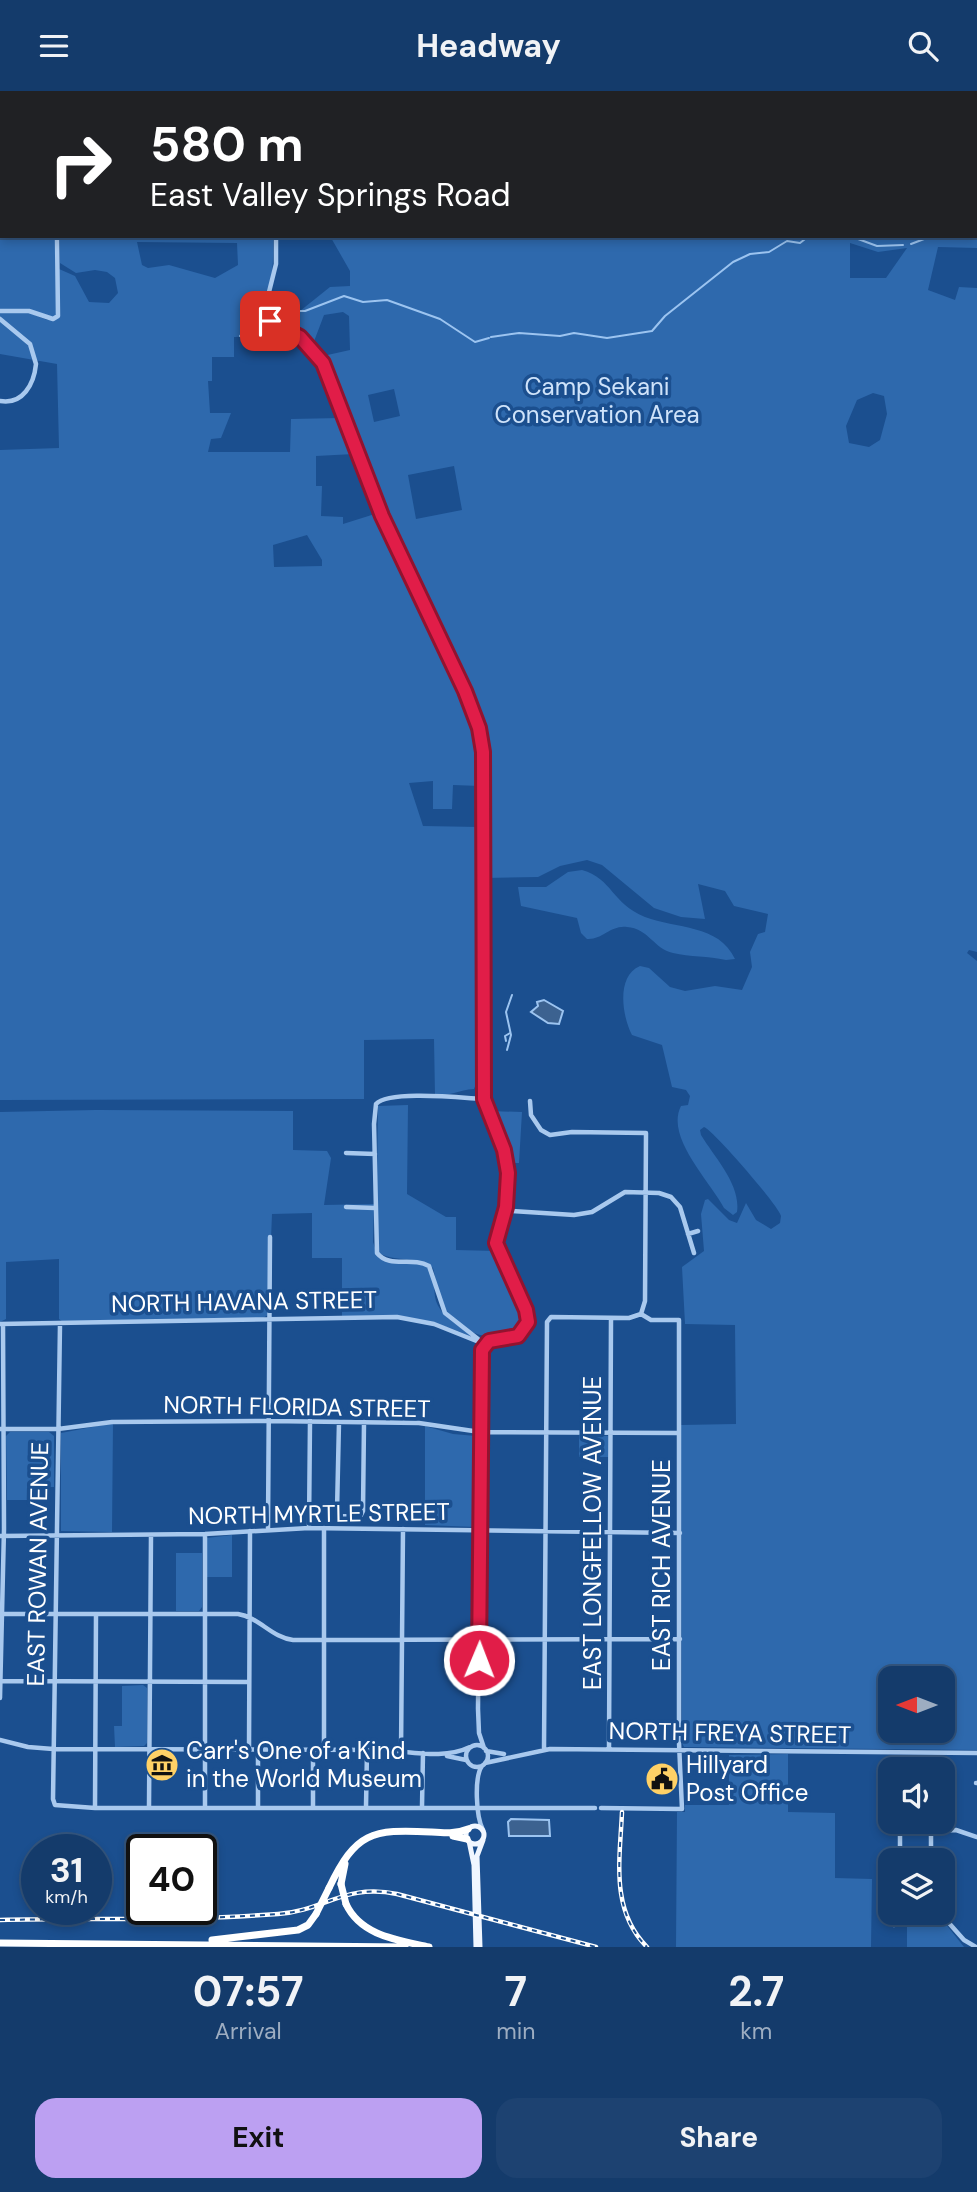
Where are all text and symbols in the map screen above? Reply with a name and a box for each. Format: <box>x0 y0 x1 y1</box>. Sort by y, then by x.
text: Headway <box>416 25 561 67</box>
icon: menu <box>35 27 73 65</box>
icon: search <box>904 27 942 65</box>
text: 580 m <box>150 112 304 176</box>
icon: right <box>35 119 126 210</box>
text: East Valley Springs Road <box>150 174 510 216</box>
pin <box>240 291 300 351</box>
icon: arrive <box>251 302 289 340</box>
park label: Camp Sekani Conservation Area <box>494 371 700 430</box>
street label: NORTH HAVANA STREET <box>111 1284 377 1319</box>
street label: EAST LONGFELLOW AVENUE <box>577 1376 608 1690</box>
street label: NORTH FLORIDA STREET <box>163 1389 431 1424</box>
street label: EAST ROWAN AVENUE <box>20 1441 55 1687</box>
street label: EAST RICH AVENUE <box>646 1459 677 1671</box>
street label: NORTH MYRTLE STREET <box>188 1496 450 1531</box>
position arrow <box>442 1623 516 1697</box>
north arrow <box>878 1666 956 1743</box>
map controls <box>878 1666 955 1925</box>
street label: NORTH FREYA STREET <box>608 1715 852 1750</box>
place label: Carr's One of a Kind in the World Museum <box>186 1735 422 1794</box>
museum icon: Carr's One of a Kind in the World Museum <box>143 1746 181 1784</box>
place label: Hillyard Post Office <box>686 1749 808 1808</box>
button: sound <box>878 1757 955 1834</box>
public building icon: Hillyard Post Office <box>643 1760 681 1798</box>
speed limit sign: 40 <box>126 1834 217 1925</box>
text: 31 <box>50 1847 83 1893</box>
button: layers <box>878 1848 955 1925</box>
text: km/h <box>45 1885 88 1909</box>
text: 07:57 <box>193 1964 304 2019</box>
text: 7 <box>505 1964 527 2019</box>
text: 2.7 <box>728 1964 784 2019</box>
text: Arrival <box>215 2016 282 2046</box>
text: min <box>496 2016 536 2046</box>
text: km <box>740 2016 772 2046</box>
button: Exit <box>35 2098 482 2178</box>
button: Share <box>496 2098 942 2178</box>

